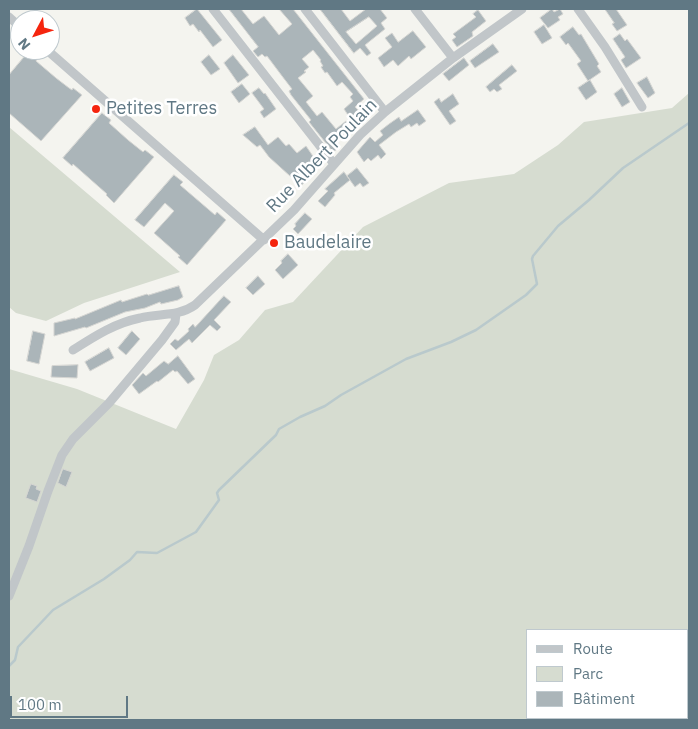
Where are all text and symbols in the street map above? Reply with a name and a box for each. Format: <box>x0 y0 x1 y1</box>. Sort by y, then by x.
north arrow <box>10 10 60 60</box>
text: N <box>14 34 34 54</box>
street label: Rue Albert Poulain <box>262 95 382 217</box>
place label: Petites Terres <box>106 98 217 120</box>
marker: Petites Terres <box>90 103 102 115</box>
place label: Baudelaire <box>284 232 371 254</box>
marker: Baudelaire <box>268 237 280 249</box>
legend <box>526 629 688 719</box>
text: Route <box>573 639 613 658</box>
text: Parc <box>573 664 603 683</box>
scale bar <box>12 686 130 718</box>
text: Bâtiment <box>573 689 635 708</box>
text: 100 m <box>18 695 62 714</box>

